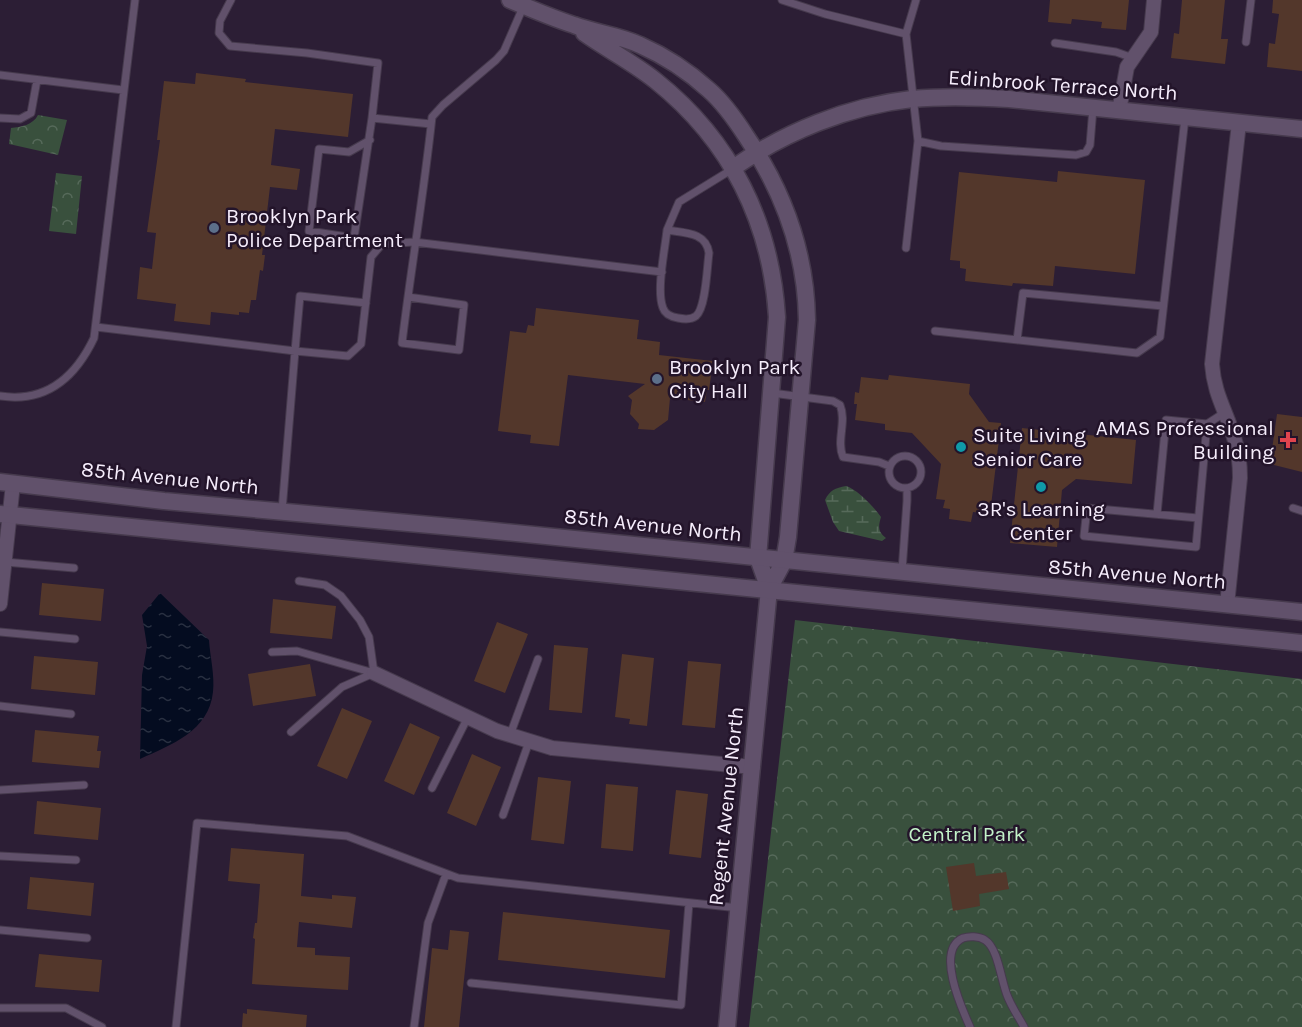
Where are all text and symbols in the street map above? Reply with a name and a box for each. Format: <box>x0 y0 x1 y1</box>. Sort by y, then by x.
street label: Edinbrook Terrace North <box>947 65 1179 105</box>
place label: Brooklyn Park Police Department <box>226 204 403 252</box>
marker: Brooklyn Park Police Department <box>207 221 221 235</box>
place label: Brooklyn Park City Hall <box>669 355 801 403</box>
marker: Brooklyn Park City Hall <box>650 372 664 386</box>
place label: AMAS Professional Building <box>1096 416 1274 464</box>
place label: Suite Living Senior Care <box>973 423 1086 471</box>
marker: AMAS Professional Building <box>1279 431 1297 449</box>
marker: Suite Living Senior Care <box>954 440 968 454</box>
street label: 85th Avenue North <box>80 457 260 499</box>
marker: 3R's Learning Center <box>1034 480 1048 494</box>
place label: 3R's Learning Center <box>977 497 1105 545</box>
street label: 85th Avenue North <box>563 504 743 546</box>
street label: 85th Avenue North <box>1047 554 1227 594</box>
street label: Regent Avenue North <box>704 705 748 907</box>
park label: Central Park <box>909 822 1026 846</box>

